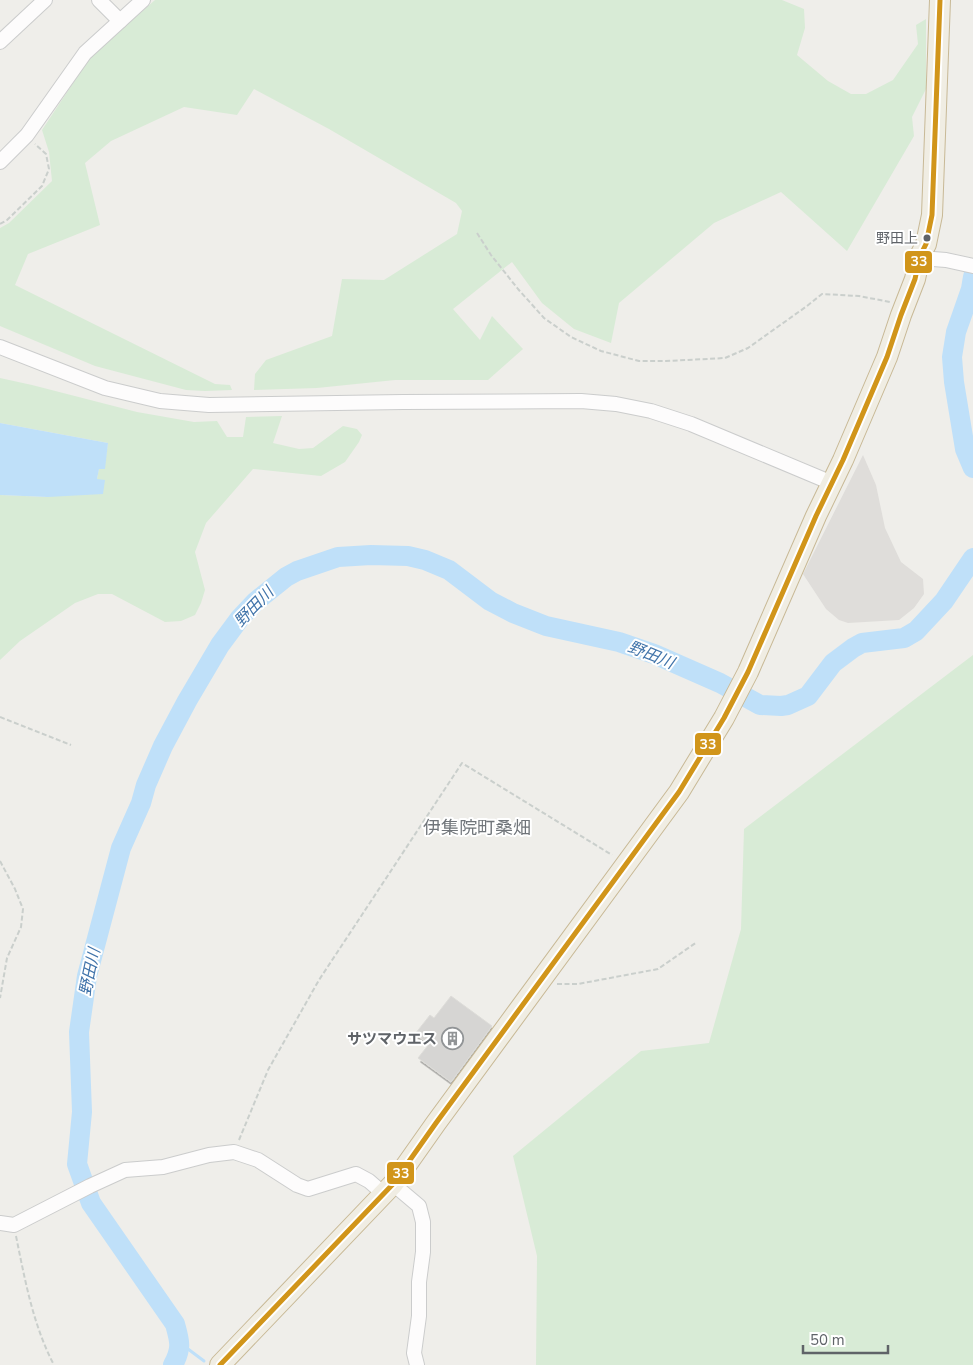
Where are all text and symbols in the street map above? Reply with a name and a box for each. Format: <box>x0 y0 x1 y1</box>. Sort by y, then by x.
place label: 野田上 <box>876 229 918 248</box>
marker: 野田上 <box>922 233 932 243</box>
line badge: 33 <box>904 250 933 274</box>
text: 33 <box>911 252 927 271</box>
water label: 野田川 <box>229 581 280 632</box>
water label: 野田川 <box>625 636 679 675</box>
line badge: 33 <box>694 732 722 756</box>
text: 33 <box>700 735 716 754</box>
district label: 伊集院町桑畑 <box>423 816 531 840</box>
water label: 野田川 <box>74 944 106 998</box>
building icon: サツマウエス <box>441 1027 465 1051</box>
place label: サツマウエス <box>347 1029 437 1049</box>
line badge: 33 <box>386 1161 415 1185</box>
text: 33 <box>393 1164 409 1183</box>
scale bar <box>803 1322 888 1354</box>
text: 50 m <box>810 1330 845 1350</box>

